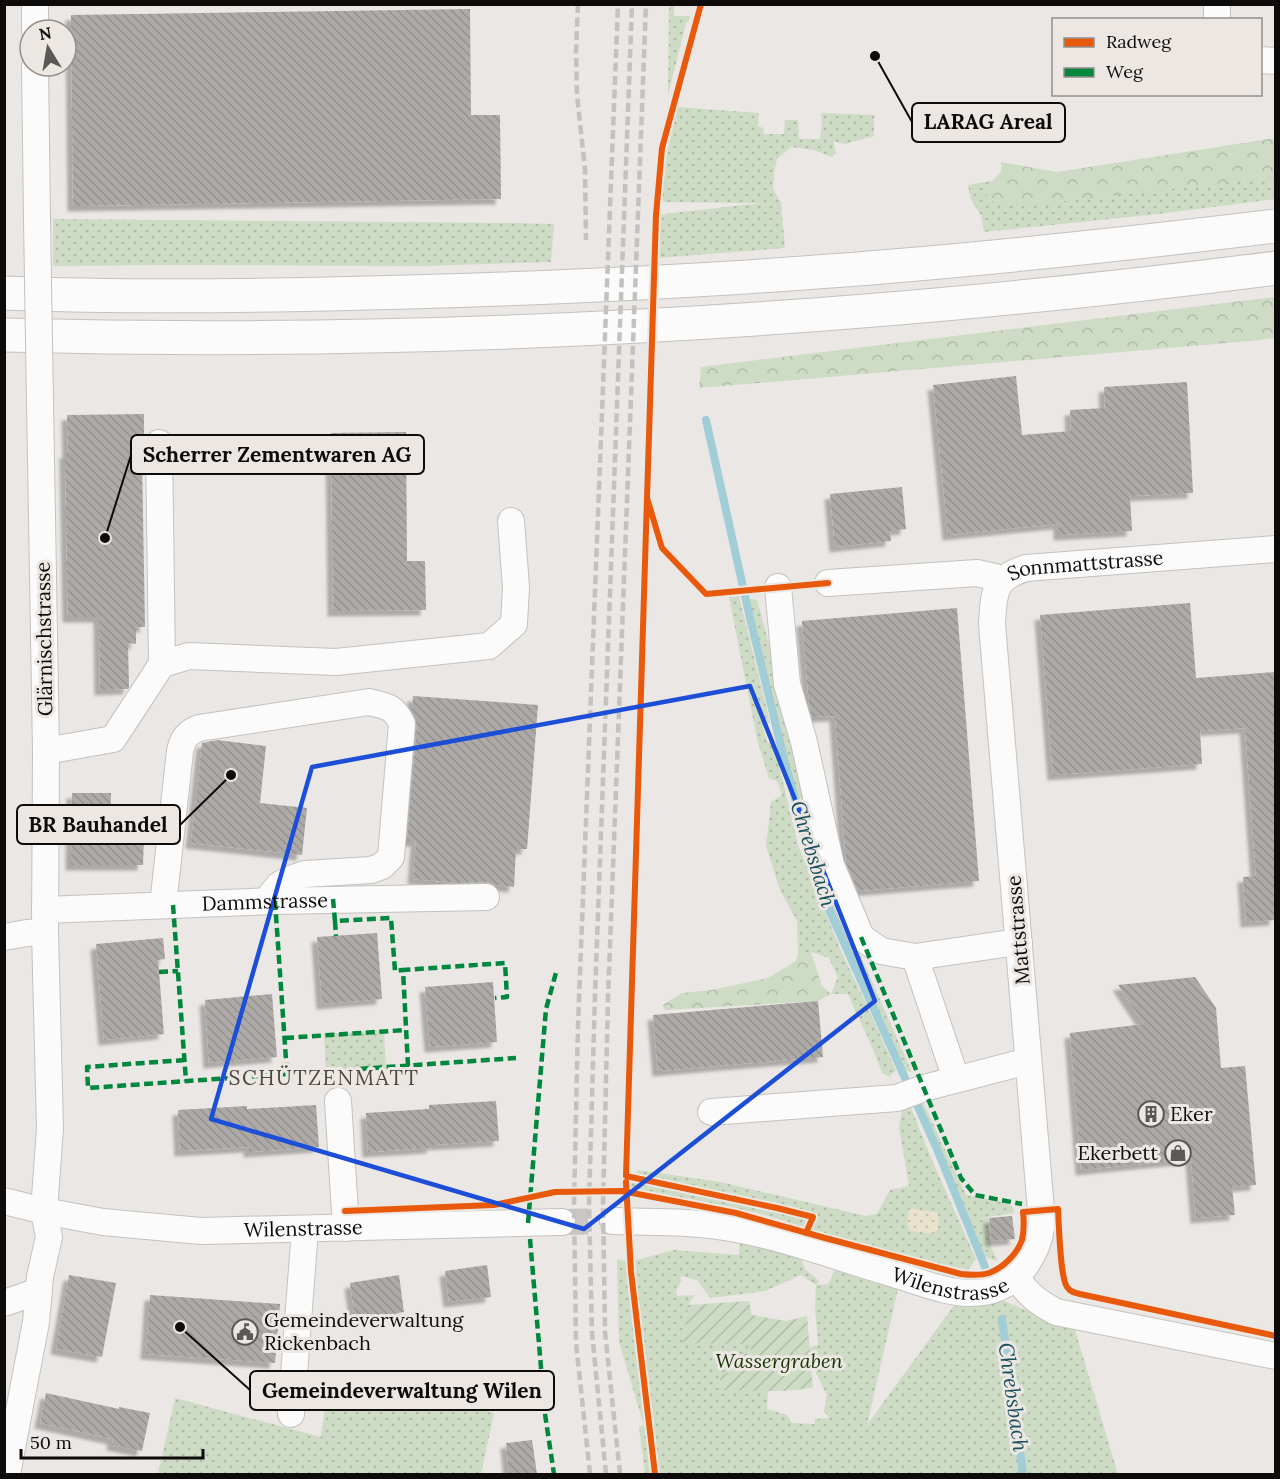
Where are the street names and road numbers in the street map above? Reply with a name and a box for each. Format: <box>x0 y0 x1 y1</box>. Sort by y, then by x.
street label: Sonnmattstrasse <box>1003 545 1164 586</box>
street label: Glärnischstrasse <box>30 561 57 716</box>
street label: Mattstrasse <box>1000 874 1035 986</box>
street label: Dammstrasse <box>201 887 328 916</box>
street label: Wilenstrasse <box>244 1214 363 1242</box>
street label: Wilenstrasse <box>889 1261 1013 1305</box>

